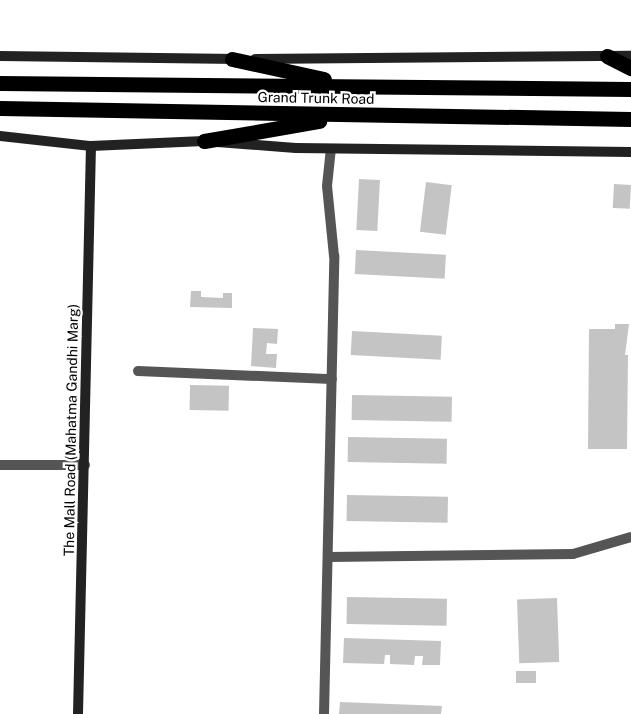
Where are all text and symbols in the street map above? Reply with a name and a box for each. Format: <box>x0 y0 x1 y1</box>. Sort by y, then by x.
street label: Grand Trunk Road <box>257 89 375 107</box>
street label: The Mall Road (Mahatma Gandhi Marg) <box>60 304 82 556</box>

